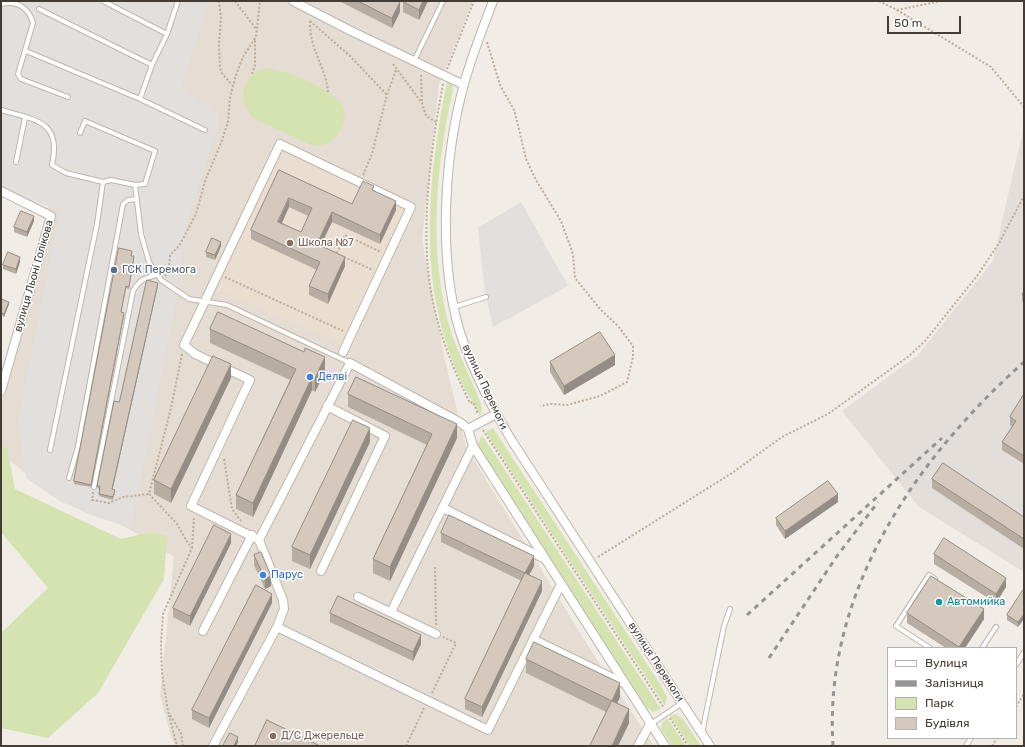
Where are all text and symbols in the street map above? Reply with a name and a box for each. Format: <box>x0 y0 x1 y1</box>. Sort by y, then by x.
scale bar <box>889 8 963 34</box>
text: 50 m <box>894 16 922 30</box>
street label: вулиця Льоні Голікова <box>12 218 56 334</box>
place label: Школа №7 <box>298 236 354 250</box>
marker: Школа №7 <box>285 238 295 248</box>
place label: ГСК Перемога <box>122 263 196 277</box>
marker: ГСК Перемога <box>109 265 119 275</box>
street label: вулиця Перемоги <box>459 342 511 432</box>
place label: Делві <box>318 370 347 384</box>
marker: Делві <box>305 372 315 382</box>
place label: Парус <box>271 568 303 582</box>
marker: Парус <box>258 570 268 580</box>
place label: Автомийка <box>947 595 1005 609</box>
marker: Автомийка <box>934 597 944 607</box>
street label: вулиця Перемоги <box>625 620 687 704</box>
legend <box>887 647 1017 739</box>
text: Вулиця <box>925 656 967 670</box>
text: Залізниця <box>925 676 984 690</box>
text: Парк <box>925 696 954 710</box>
text: Будівля <box>925 716 970 730</box>
place label: Д/С Джерельце <box>281 729 364 743</box>
marker: Д/С Джерельце <box>268 731 278 741</box>

